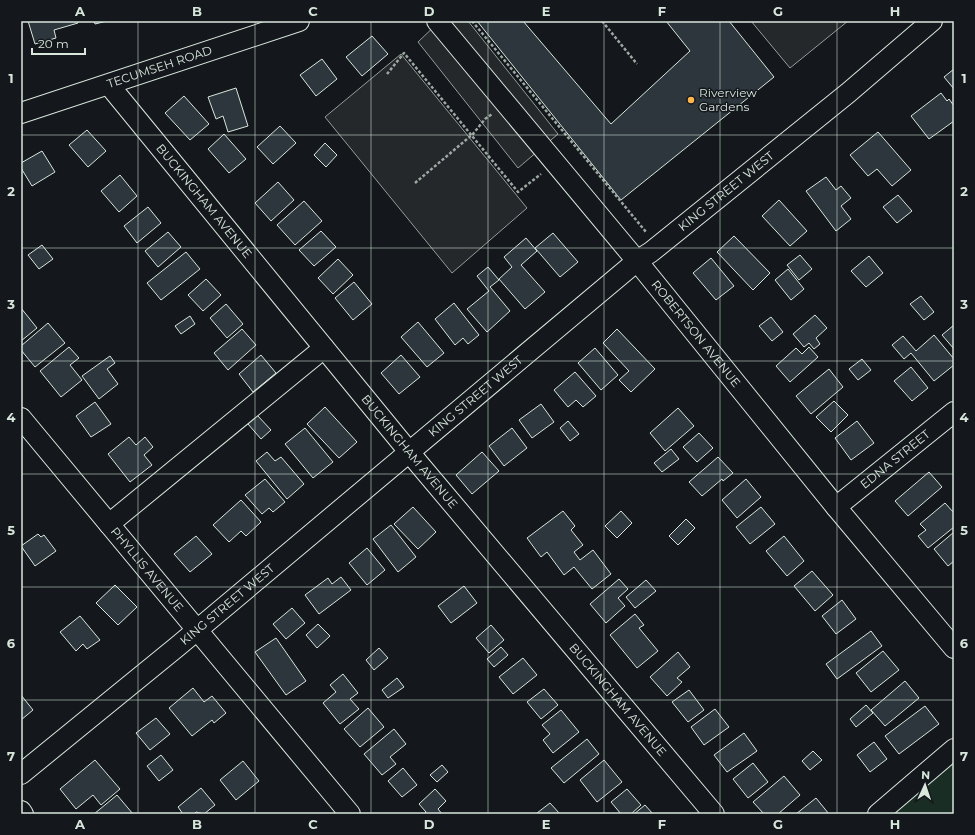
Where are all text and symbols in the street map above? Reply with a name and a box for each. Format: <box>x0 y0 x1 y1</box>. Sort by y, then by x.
text: A <box>74 3 86 19</box>
text: B <box>192 3 202 19</box>
text: C <box>308 3 318 19</box>
text: D <box>424 3 435 19</box>
text: E <box>542 3 551 19</box>
text: F <box>658 3 666 19</box>
text: G <box>773 3 783 19</box>
text: H <box>890 3 900 19</box>
scale bar <box>32 30 85 56</box>
text: 20 m <box>38 36 69 51</box>
street label: TECUMSEH ROAD <box>105 42 214 91</box>
text: 1 <box>8 70 14 86</box>
text: 1 <box>961 70 967 86</box>
place label: Riverview Gardens <box>699 85 757 114</box>
marker: Riverview Gardens <box>686 95 696 105</box>
street label: BUCKINGHAM AVENUE <box>153 141 255 261</box>
street label: KING STREET WEST <box>675 148 777 234</box>
text: 2 <box>7 183 15 199</box>
text: 2 <box>960 183 968 199</box>
street label: ROBERTSON AVENUE <box>649 277 744 390</box>
text: 3 <box>6 296 15 312</box>
text: 3 <box>959 296 968 312</box>
street label: KING STREET WEST <box>425 352 526 440</box>
street label: BUCKINGHAM AVENUE <box>358 391 461 511</box>
text: 4 <box>7 409 16 425</box>
text: 4 <box>960 409 969 425</box>
street label: EDNA STREET <box>857 426 933 492</box>
text: 5 <box>7 522 15 538</box>
text: 5 <box>960 522 968 538</box>
street label: PHYLLIS AVENUE <box>108 524 187 615</box>
street label: KING STREET WEST <box>177 560 277 648</box>
text: 6 <box>7 635 16 651</box>
text: 6 <box>960 635 969 651</box>
street label: BUCKINGHAM AVENUE <box>566 640 670 759</box>
text: 7 <box>7 748 15 764</box>
text: 7 <box>960 748 968 764</box>
north arrow <box>905 765 945 805</box>
text: N <box>921 768 930 782</box>
text: A <box>74 816 86 832</box>
text: B <box>192 816 202 832</box>
text: C <box>308 816 318 832</box>
text: D <box>424 816 435 832</box>
text: E <box>542 816 551 832</box>
text: F <box>658 816 666 832</box>
text: G <box>773 816 783 832</box>
text: H <box>890 816 900 832</box>

